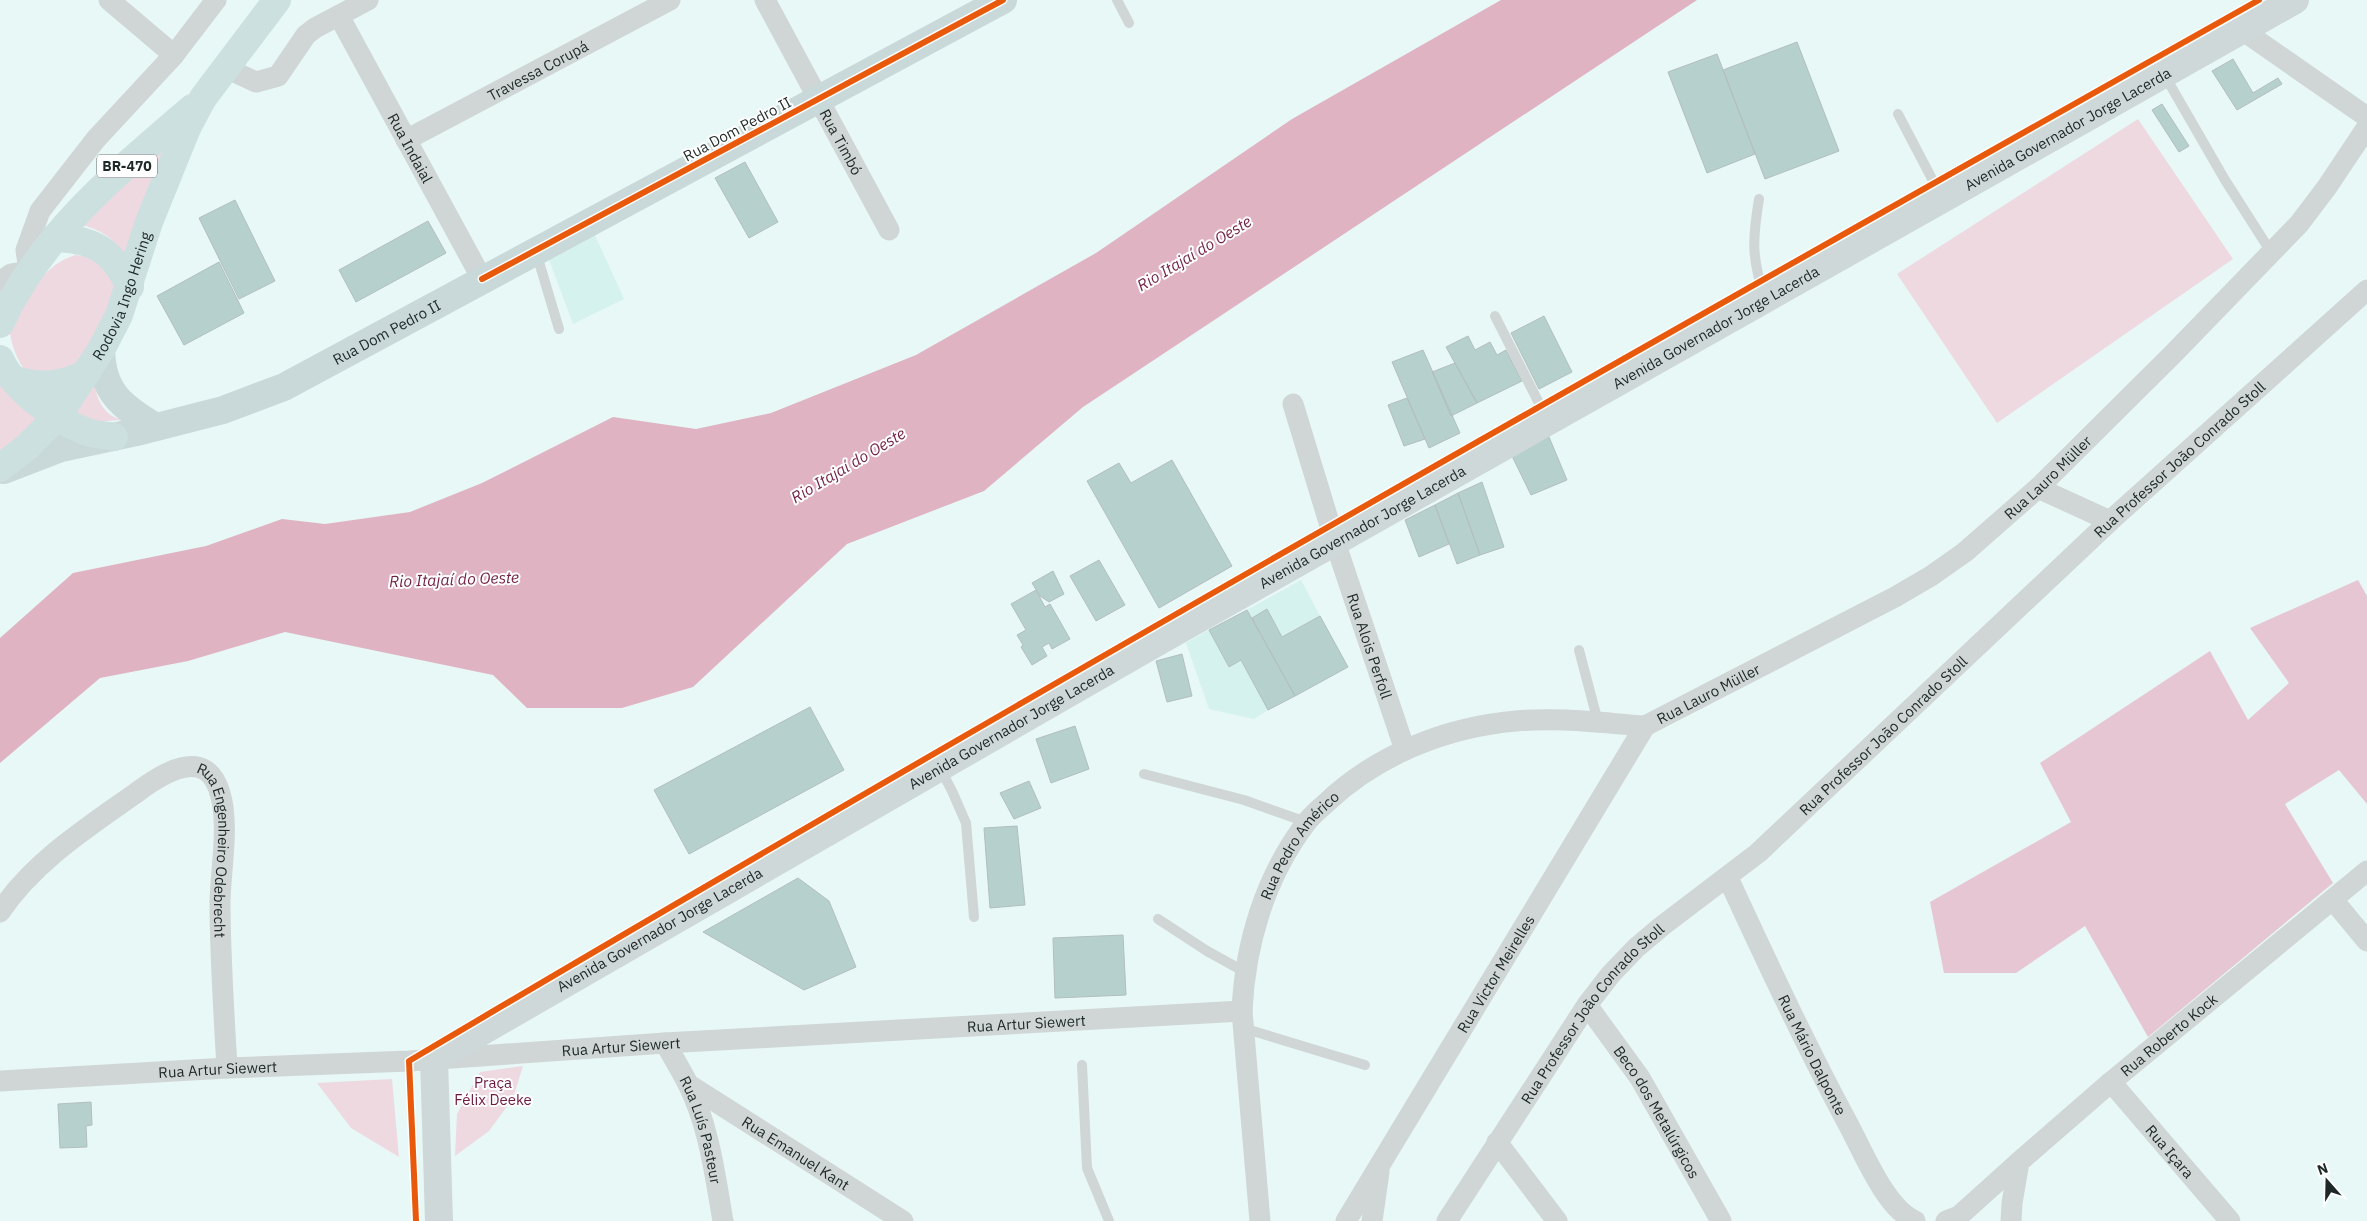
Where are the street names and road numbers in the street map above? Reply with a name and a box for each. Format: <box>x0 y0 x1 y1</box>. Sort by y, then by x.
street label: Travessa Corupá <box>484 36 591 105</box>
street label: Avenida Governador Jorge Lacerda <box>1961 63 2174 194</box>
street label: Rua Dom Pedro II <box>680 92 794 166</box>
street label: Rua Timbó <box>816 105 867 178</box>
street label: Rua Indaial <box>384 109 437 186</box>
road number: BR-470 <box>97 154 157 178</box>
street label: Rodovia Ingo Hering <box>88 229 155 364</box>
street label: Avenida Governador Jorge Lacerda <box>1609 261 1822 393</box>
street label: Rua Dom Pedro II <box>329 295 444 369</box>
street label: Rua Professor João Conrado Stoll <box>2089 377 2269 541</box>
street label: Rua Lauro Müller <box>2000 431 2096 523</box>
street label: Avenida Governador Jorge Lacerda <box>1255 461 1469 592</box>
street label: Rua Alois Perfoll <box>1343 591 1397 701</box>
street label: Rua Professor João Conrado Stoll <box>1795 651 1971 819</box>
street label: Rua Lauro Müller <box>1653 659 1763 728</box>
street label: Avenida Governador Jorge Lacerda <box>905 660 1117 793</box>
street label: Rua Engenheiro Odebrecht <box>194 758 234 938</box>
street label: Rua Pedro Américo <box>1256 787 1343 902</box>
street label: Avenida Governador Jorge Lacerda <box>553 862 765 996</box>
street label: Rua Victor Meirelles <box>1453 911 1538 1036</box>
street label: Rua Professor João Conrado Stoll <box>1516 919 1668 1107</box>
street label: Rua Roberto Kock <box>2116 989 2221 1080</box>
street label: Rua Mário Dalponte <box>1775 991 1851 1118</box>
street label: Rua Artur Siewert <box>966 1010 1086 1036</box>
street label: Rua Artur Siewert <box>561 1033 681 1060</box>
street label: Beco dos Metalúrgicos <box>1610 1042 1704 1182</box>
street label: Rua Artur Siewert <box>158 1057 277 1081</box>
street label: Rua Luís Pasteur <box>676 1073 726 1186</box>
street label: Rua Emanuel Kant <box>739 1112 853 1194</box>
street label: Rua Içara <box>2142 1120 2198 1182</box>

